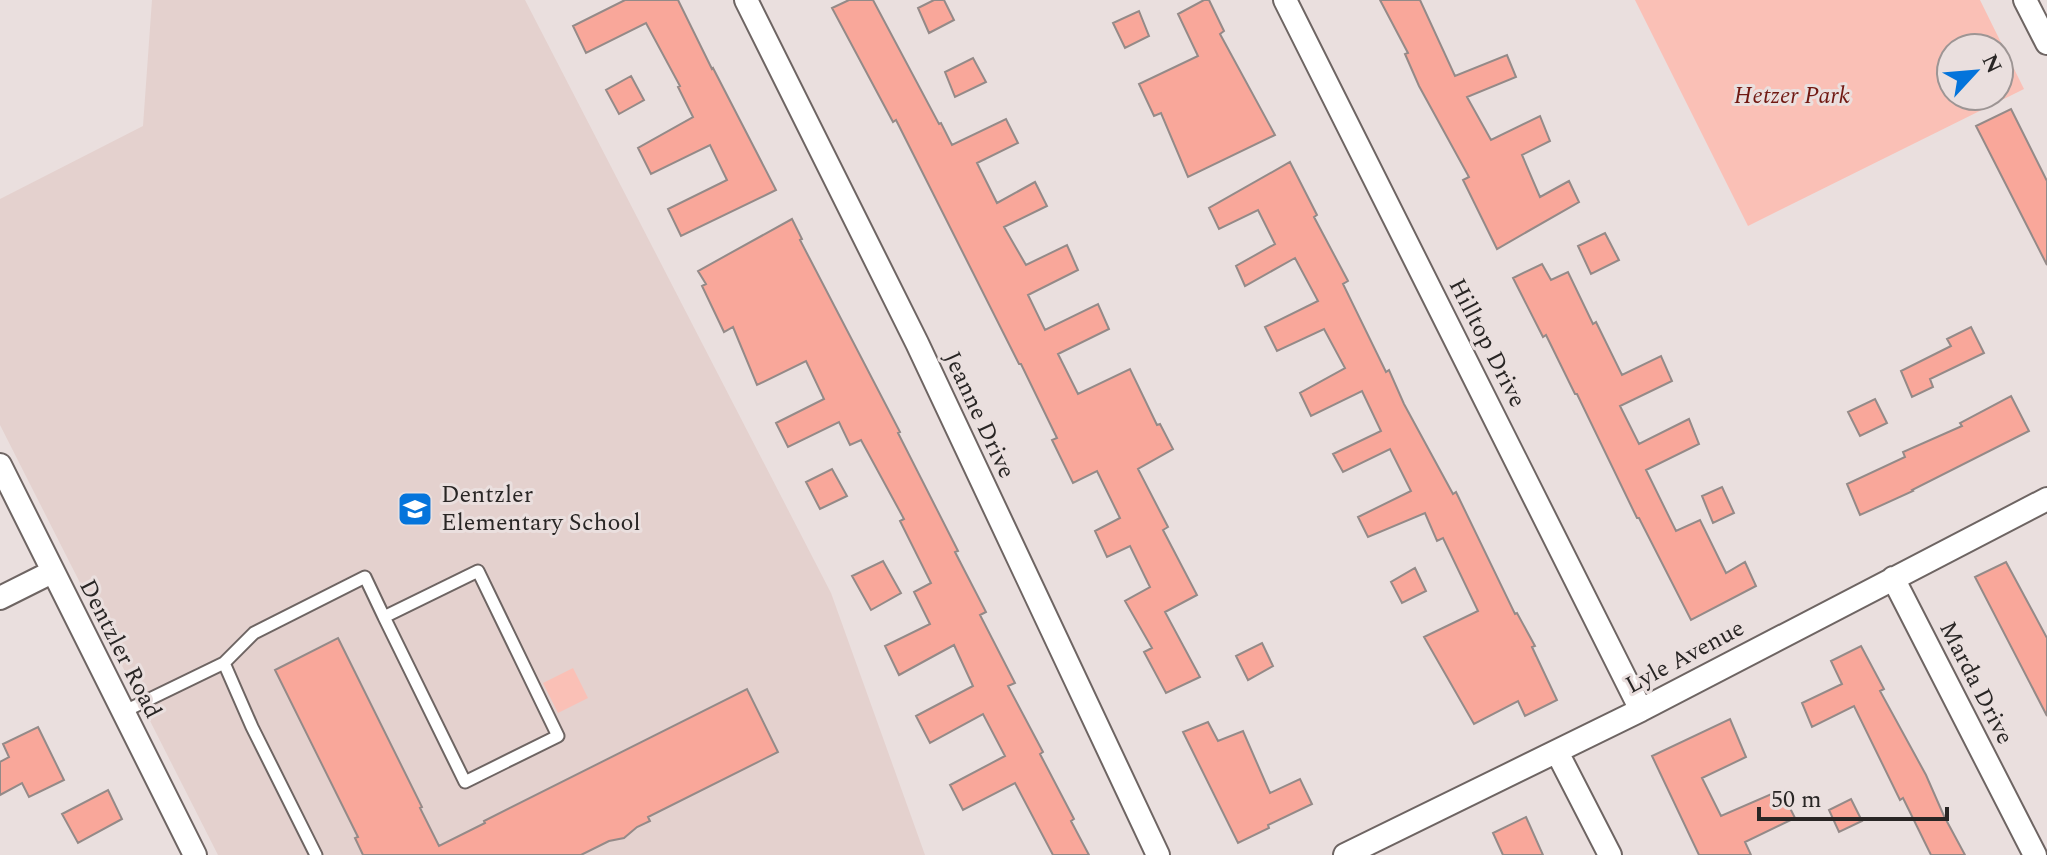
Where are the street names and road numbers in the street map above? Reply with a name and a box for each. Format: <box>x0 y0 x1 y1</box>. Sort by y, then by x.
street label: Hilltop Drive <box>1439 272 1535 414</box>
street label: Jeanne Drive <box>934 345 1024 485</box>
street label: Dentzler Road <box>69 573 171 725</box>
street label: Lyle Avenue <box>1619 611 1751 703</box>
street label: Marda Drive <box>1929 615 2023 751</box>

